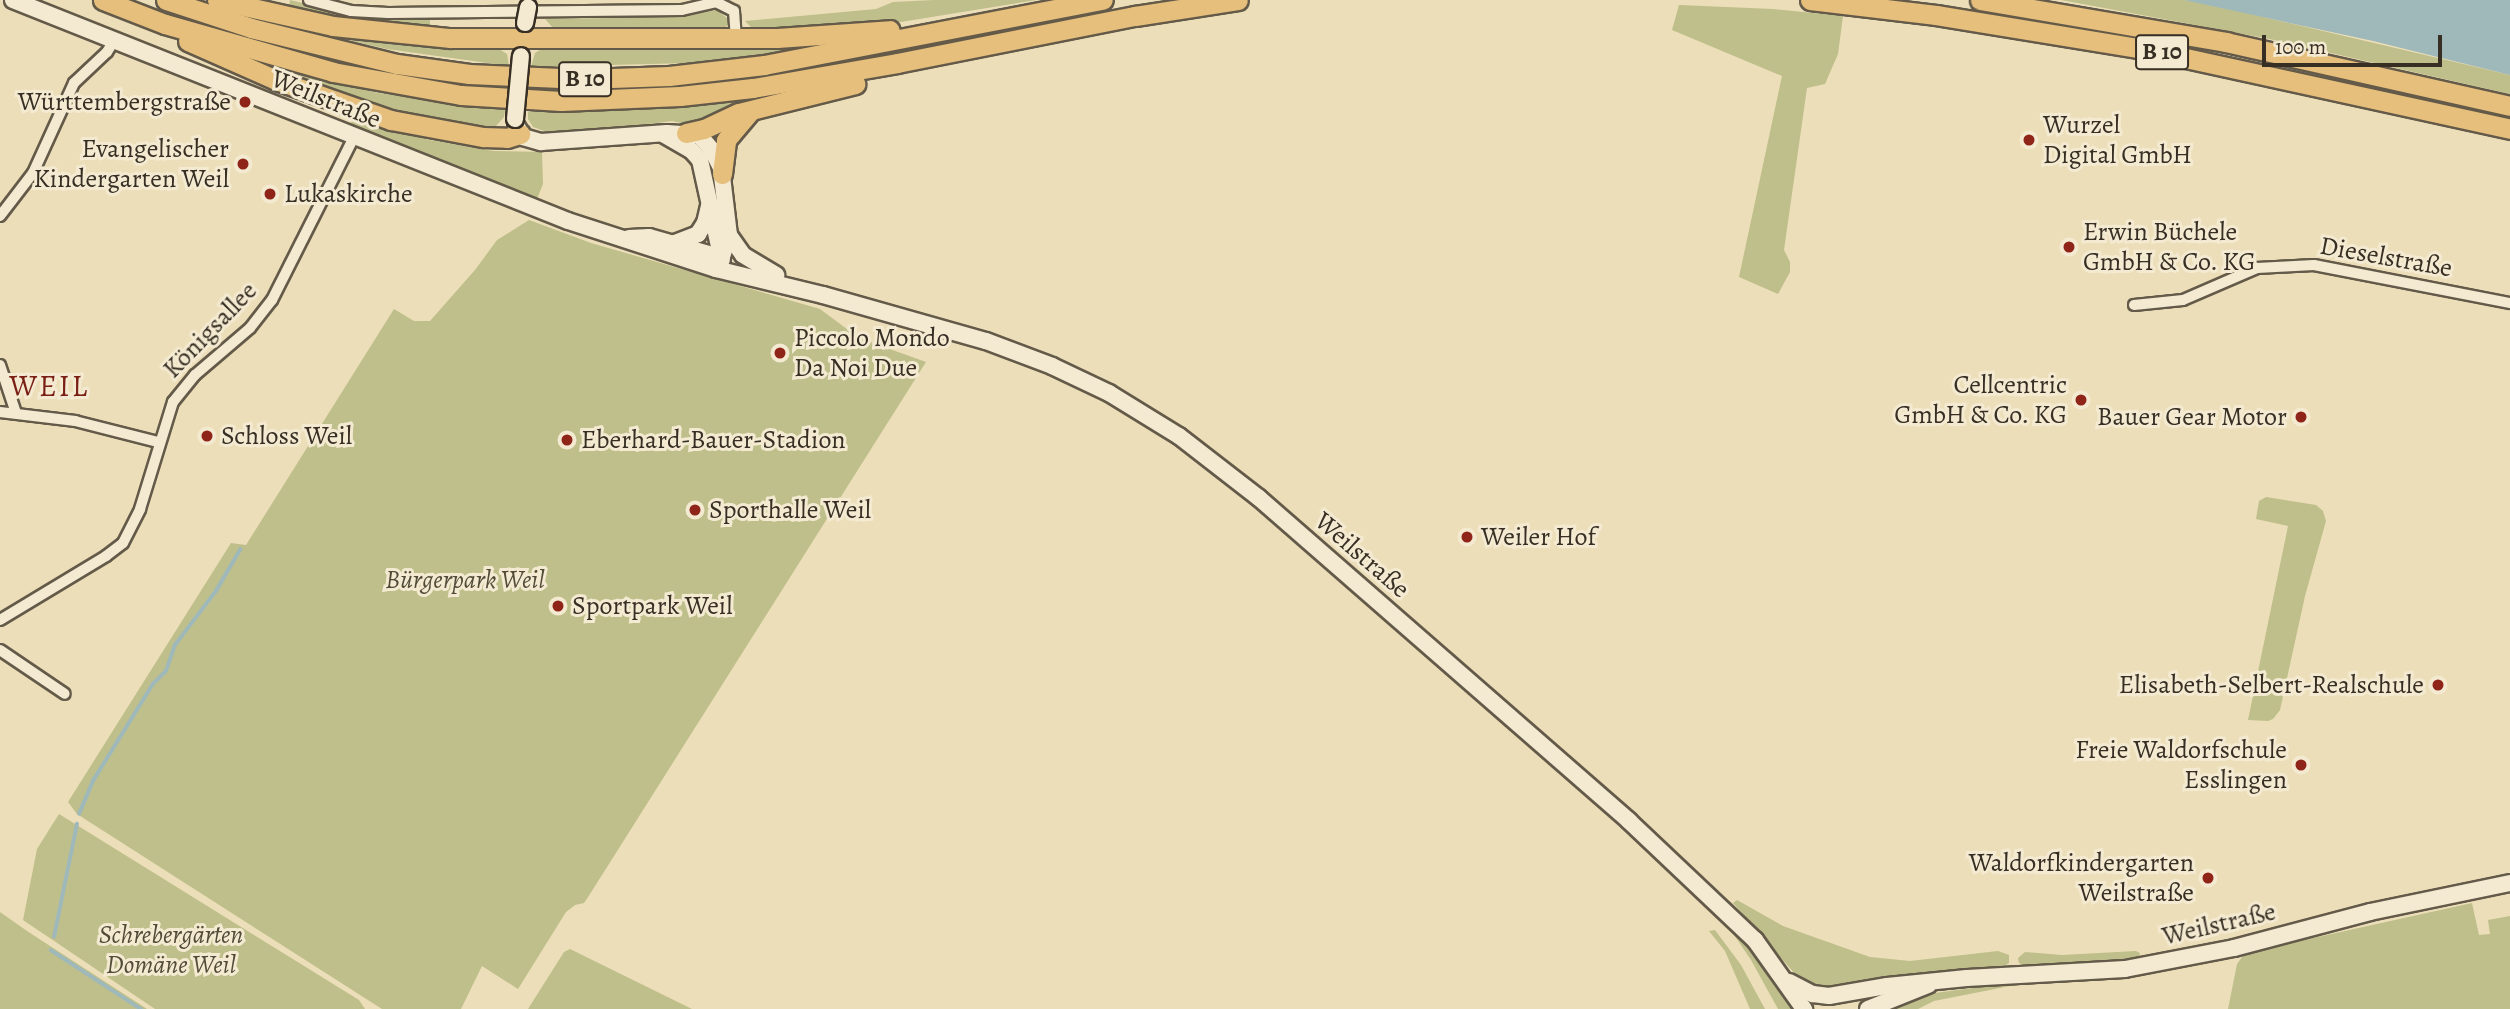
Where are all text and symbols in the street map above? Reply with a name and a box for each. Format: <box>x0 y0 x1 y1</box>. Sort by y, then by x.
scale bar <box>2265 21 2445 65</box>
road number: B 10 <box>2134 32 2190 72</box>
text: 100 m <box>2275 33 2326 61</box>
road number: B 10 <box>557 58 613 100</box>
street label: Weilstraße <box>267 63 385 135</box>
place label: Württembergstraße <box>18 86 231 118</box>
marker: Württembergstraße <box>237 94 253 110</box>
place label: Wurzel Digital GmbH <box>2043 109 2192 170</box>
marker: Wurzel Digital GmbH <box>2021 132 2037 148</box>
place label: Evangelischer Kindergarten Weil <box>34 133 229 194</box>
marker: Evangelischer Kindergarten Weil <box>235 156 251 172</box>
place label: Lukaskirche <box>284 178 413 210</box>
marker: Lukaskirche <box>262 186 278 202</box>
place label: Erwin Büchele GmbH & Co. KG <box>2083 216 2256 278</box>
street label: Dieselstraße <box>2318 230 2454 284</box>
marker: Erwin Büchele GmbH & Co. KG <box>2061 239 2077 255</box>
street label: Königsallee <box>157 275 263 385</box>
place label: Piccolo Mondo Da Noi Due <box>794 322 950 384</box>
marker: Piccolo Mondo Da Noi Due <box>772 345 788 361</box>
district label: WEIL <box>10 368 88 404</box>
place label: Cellcentric GmbH & Co. KG <box>1894 369 2067 430</box>
marker: Cellcentric GmbH & Co. KG <box>2073 392 2089 408</box>
place label: Bauer Gear Motor <box>2097 401 2287 433</box>
marker: Bauer Gear Motor <box>2293 409 2309 425</box>
place label: Schloss Weil <box>221 420 352 452</box>
place label: Eberhard-Bauer-Stadion <box>581 424 846 456</box>
marker: Schloss Weil <box>199 428 215 444</box>
marker: Eberhard-Bauer-Stadion <box>559 432 575 448</box>
place label: Sporthalle Weil <box>709 494 871 526</box>
marker: Sporthalle Weil <box>687 502 703 518</box>
street label: Weilstraße <box>1308 505 1416 605</box>
place label: Weiler Hof <box>1481 521 1596 553</box>
marker: Weiler Hof <box>1459 529 1475 545</box>
park label: Bürgerpark Weil <box>385 564 545 596</box>
place label: Sportpark Weil <box>572 590 732 622</box>
marker: Sportpark Weil <box>550 598 566 614</box>
place label: Elisabeth-Selbert-Realschule <box>2119 669 2424 701</box>
marker: Elisabeth-Selbert-Realschule <box>2430 677 2446 693</box>
place label: Freie Waldorfschule Esslingen <box>2075 734 2287 796</box>
marker: Freie Waldorfschule Esslingen <box>2293 757 2309 773</box>
place label: Waldorfkindergarten Weilstraße <box>1969 847 2194 908</box>
marker: Waldorfkindergarten Weilstraße <box>2200 870 2216 886</box>
street label: Weilstraße <box>2159 896 2279 952</box>
park label: Schrebergärten Domäne Weil <box>99 919 243 981</box>

